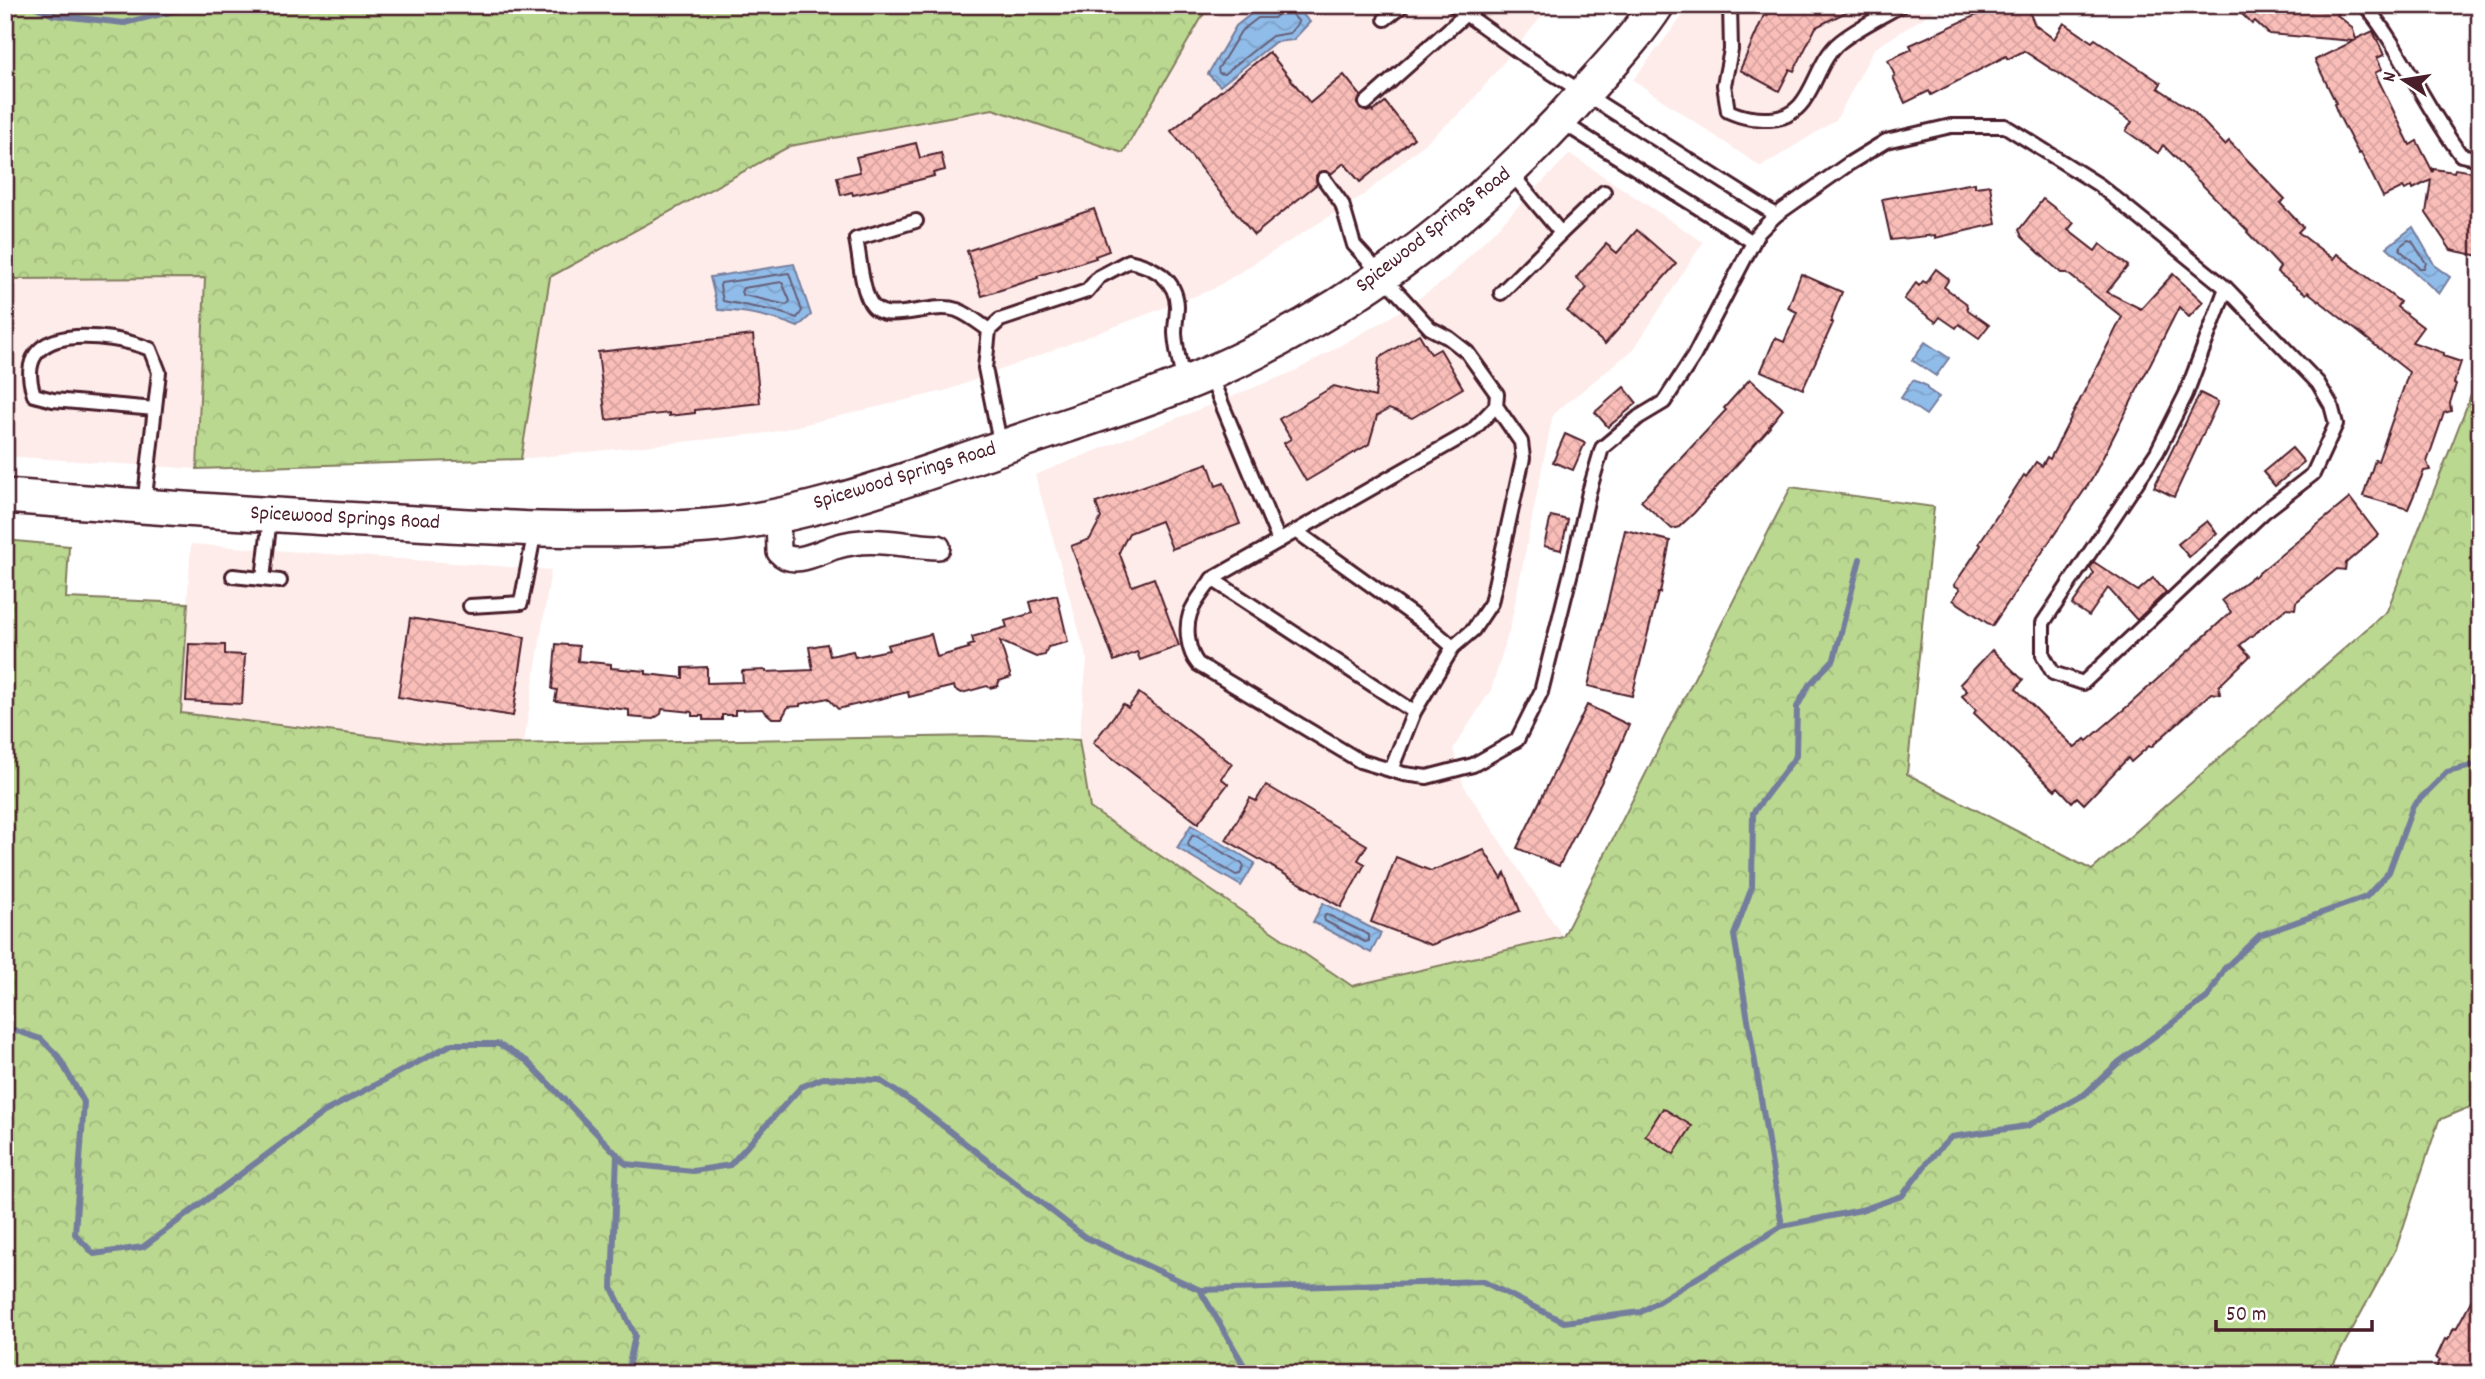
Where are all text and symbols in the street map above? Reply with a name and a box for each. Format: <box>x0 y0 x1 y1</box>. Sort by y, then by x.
north arrow <box>2370 46 2440 116</box>
text: N <box>2377 70 2405 85</box>
street label: Spicewood Springs Road <box>1350 161 1518 301</box>
street label: Spicewood Springs Road <box>810 435 1000 519</box>
street label: Spicewood Springs Road <box>249 499 441 539</box>
scale bar <box>2216 1288 2371 1332</box>
text: 50 m <box>2226 1301 2266 1331</box>

